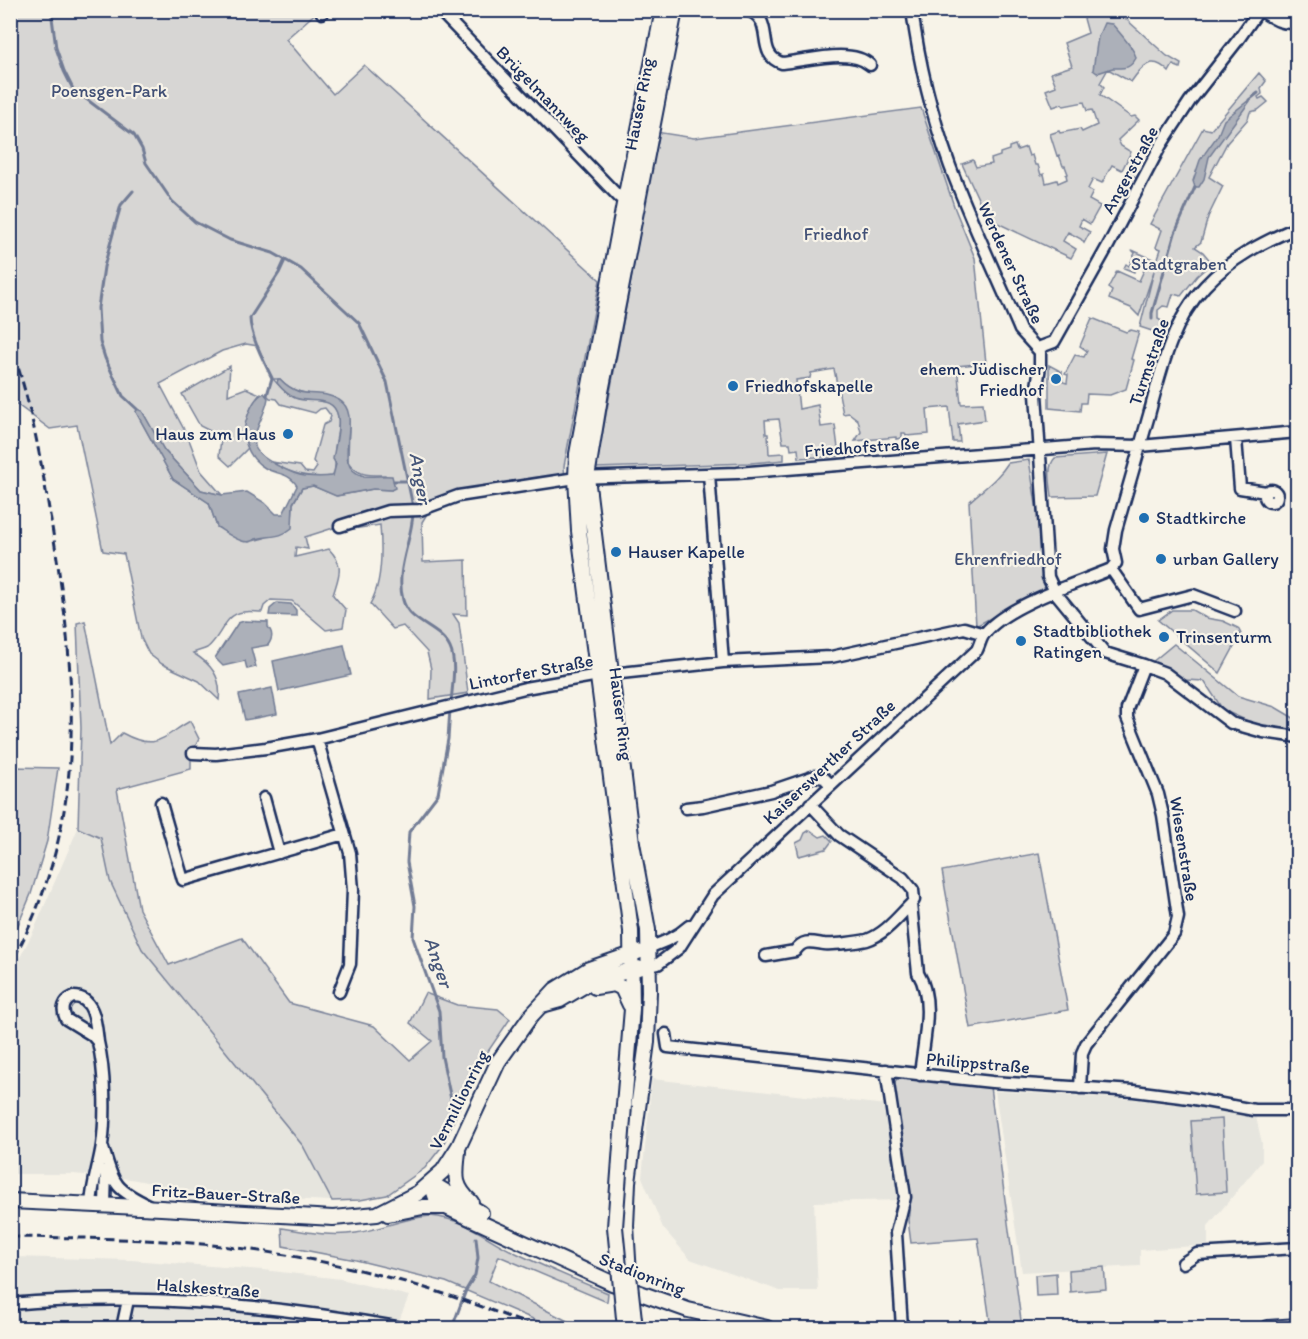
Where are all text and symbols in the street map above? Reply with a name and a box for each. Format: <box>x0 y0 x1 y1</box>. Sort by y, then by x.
street label: Brügelmannweg <box>492 41 595 147</box>
street label: Hauser Ring <box>619 55 659 152</box>
park label: Poensgen-Park <box>51 80 168 102</box>
street label: Angerstraße <box>1097 122 1163 218</box>
street label: Werdener Straße <box>973 199 1049 327</box>
park label: Friedhof <box>804 223 868 245</box>
park label: Stadtgraben <box>1131 253 1227 275</box>
street label: Turmstraße <box>1124 316 1174 408</box>
place label: ehem. Jüdischer Friedhof <box>920 358 1045 401</box>
marker: ehem. Jüdischer Friedhof <box>1049 372 1063 386</box>
place label: Friedhofskapelle <box>745 375 873 397</box>
marker: Friedhofskapelle <box>726 379 740 393</box>
place label: Haus zum Haus <box>155 423 276 445</box>
marker: Haus zum Haus <box>281 427 295 441</box>
street label: Friedhofstraße <box>804 432 920 462</box>
water label: Anger <box>405 450 438 508</box>
place label: Stadtkirche <box>1156 507 1246 529</box>
marker: Stadtkirche <box>1137 511 1151 525</box>
place label: Hauser Kapelle <box>628 541 745 563</box>
marker: Hauser Kapelle <box>609 545 623 559</box>
park label: Ehrenfriedhof <box>954 548 1062 570</box>
place label: urban Gallery <box>1173 548 1279 570</box>
marker: urban Gallery <box>1154 552 1168 566</box>
place label: Stadtbibliothek Ratingen <box>1033 620 1152 663</box>
place label: Trinsenturm <box>1176 626 1272 648</box>
marker: Trinsenturm <box>1157 630 1171 644</box>
marker: Stadtbibliothek Ratingen <box>1014 634 1028 648</box>
street label: Lintorfer Straße <box>467 649 595 695</box>
street label: Hauser Ring <box>604 666 638 763</box>
street label: Kaiserswerther Straße <box>758 695 900 829</box>
street label: Wiesenstraße <box>1165 795 1203 903</box>
water label: Anger <box>420 934 459 992</box>
street label: Vermillionring <box>424 1046 494 1154</box>
street label: Philippstraße <box>925 1048 1031 1078</box>
street label: Fritz-Bauer-Straße <box>151 1179 301 1209</box>
street label: Stadionring <box>596 1248 689 1301</box>
street label: Halskestraße <box>156 1273 260 1303</box>

